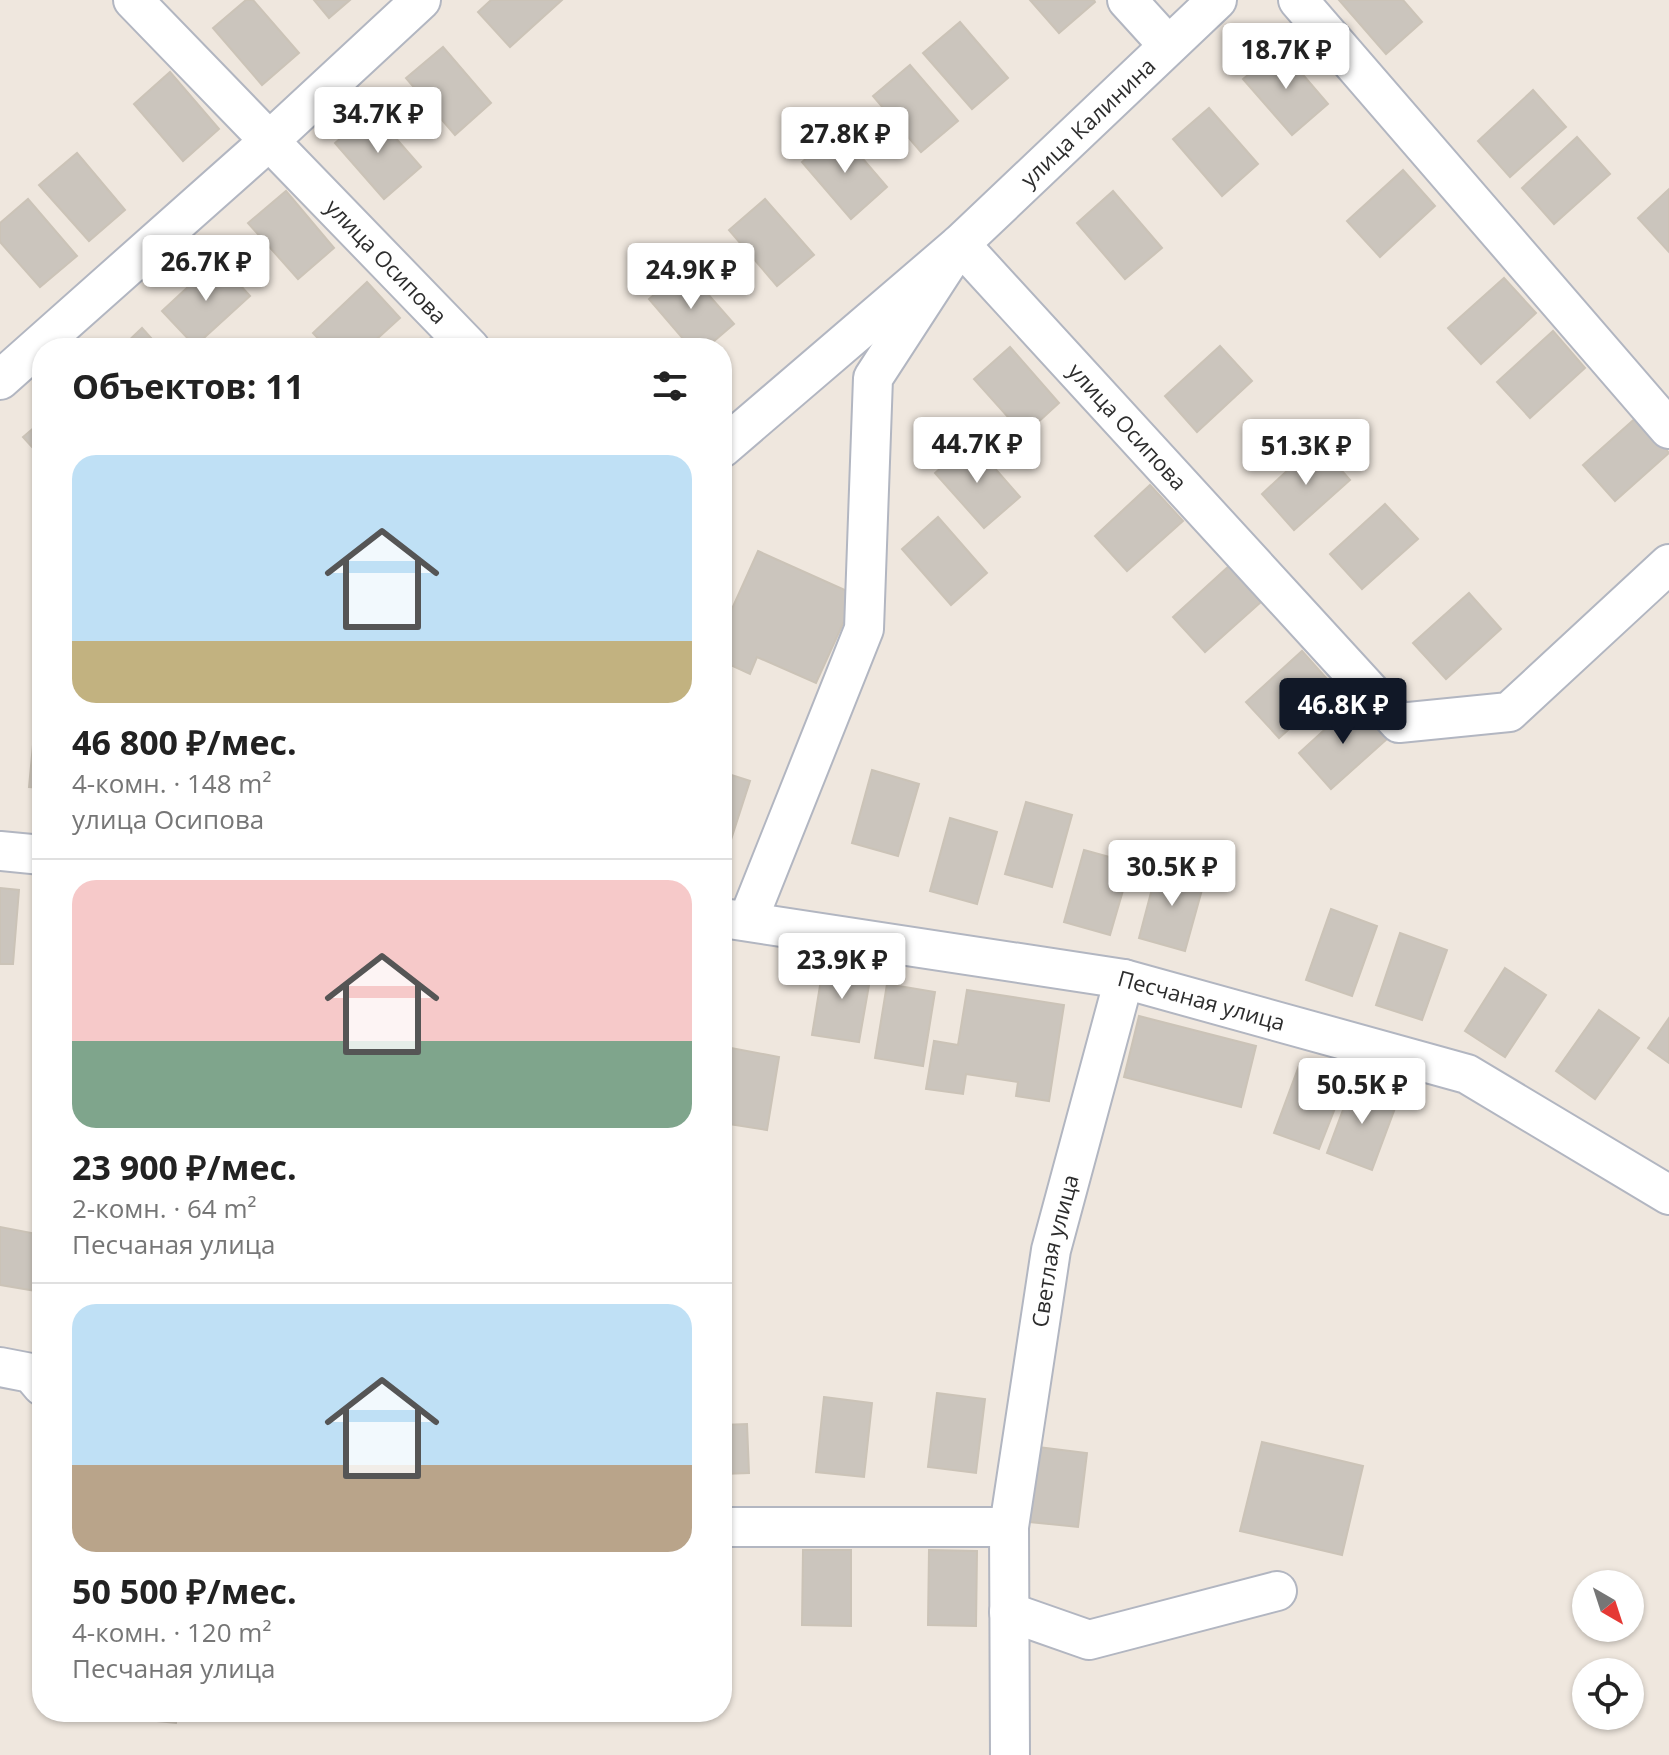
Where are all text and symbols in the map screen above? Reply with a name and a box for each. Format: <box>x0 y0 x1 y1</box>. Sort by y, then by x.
pin: 18.7K ₽ <box>1212 23 1360 91</box>
text: 18.7K ₽ <box>1240 31 1332 67</box>
street label: улица Калинина <box>1013 50 1161 193</box>
pin: 34.7K ₽ <box>304 87 452 155</box>
text: 34.7K ₽ <box>332 95 424 131</box>
pin: 27.8K ₽ <box>771 107 919 175</box>
text: 27.8K ₽ <box>799 115 891 151</box>
street label: улица Осипова <box>320 192 454 330</box>
pin: 26.7K ₽ <box>132 235 280 303</box>
text: 26.7K ₽ <box>160 243 252 279</box>
pin: 24.9K ₽ <box>617 243 765 311</box>
text: 24.9K ₽ <box>645 251 737 287</box>
street label: улица Осипова <box>1062 356 1194 496</box>
text: Объектов: 11 <box>72 363 304 409</box>
icon: filters <box>648 364 692 408</box>
pin: 44.7K ₽ <box>903 417 1051 485</box>
pin: 51.3K ₽ <box>1232 419 1380 487</box>
text: 44.7K ₽ <box>931 425 1023 461</box>
text: 51.3K ₽ <box>1260 427 1352 463</box>
icon: home <box>310 507 454 651</box>
pin: 46.8K ₽ <box>1269 678 1417 746</box>
text: 46.8K ₽ <box>1297 686 1389 722</box>
text: 46 800 ₽/мес. <box>72 719 297 765</box>
text: 4-комн. · 148 m² <box>72 765 271 801</box>
text: улица Осипова <box>72 801 264 837</box>
pin: 30.5K ₽ <box>1098 840 1246 908</box>
text: 30.5K ₽ <box>1126 848 1218 884</box>
icon: home <box>310 932 454 1076</box>
pin: 23.9K ₽ <box>768 933 916 1001</box>
text: 23.9K ₽ <box>796 941 888 977</box>
street label: Песчаная улица <box>1115 962 1289 1037</box>
pin: 50.5K ₽ <box>1288 1058 1436 1126</box>
text: 50.5K ₽ <box>1316 1066 1408 1102</box>
text: 23 900 ₽/мес. <box>72 1144 297 1190</box>
street label: Светлая улица <box>1023 1171 1085 1329</box>
text: 2-комн. · 64 m² <box>72 1190 257 1226</box>
text: Песчаная улица <box>72 1226 275 1262</box>
icon: home <box>310 1356 454 1500</box>
text: 50 500 ₽/мес. <box>72 1568 297 1614</box>
north arrow <box>1572 1570 1644 1642</box>
map controls <box>1572 1570 1644 1730</box>
text: 4-комн. · 120 m² <box>72 1614 271 1650</box>
text: Песчаная улица <box>72 1650 275 1686</box>
button: locate <box>1572 1658 1644 1730</box>

